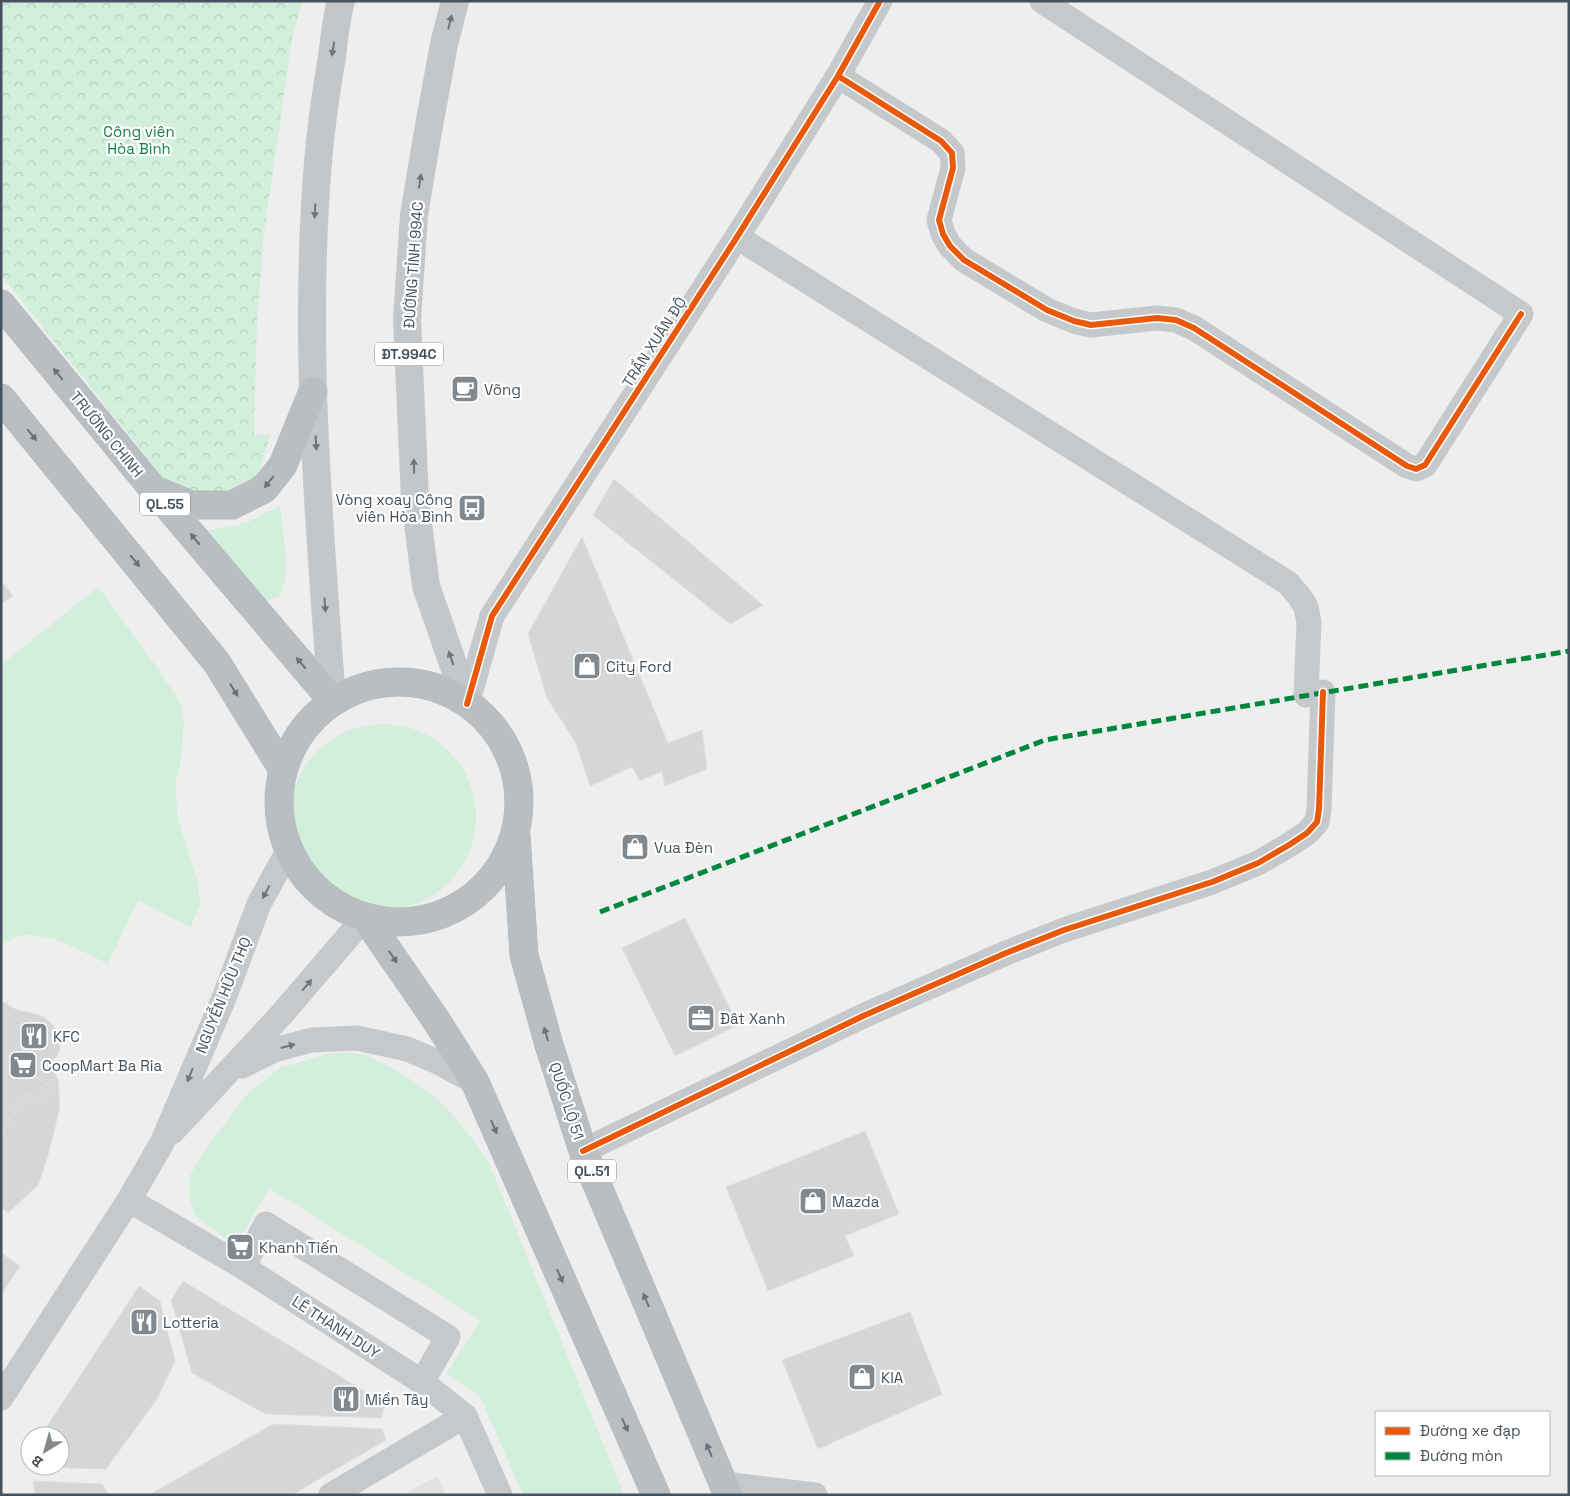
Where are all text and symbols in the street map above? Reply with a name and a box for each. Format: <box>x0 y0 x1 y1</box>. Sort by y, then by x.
one-way arrow <box>446 14 454 29</box>
one-way arrow <box>328 42 336 58</box>
park label: Công viên Hòa Bình <box>103 122 175 158</box>
one-way arrow <box>416 173 424 189</box>
street label: ĐƯỜNG TỈNH 994C <box>399 201 427 329</box>
one-way arrow <box>311 203 319 219</box>
street label: TRẦN XUÂN ĐỘ <box>617 293 690 391</box>
road number: ĐT.994C <box>375 342 443 366</box>
one-way arrow <box>52 368 63 381</box>
cafe icon: Võng <box>450 374 480 404</box>
place label: Võng <box>484 380 521 399</box>
street label: TRƯỜNG CHINH <box>66 387 148 481</box>
one-way arrow <box>26 429 38 441</box>
one-way arrow <box>312 435 320 451</box>
one-way arrow <box>409 457 417 473</box>
one-way arrow <box>264 475 275 488</box>
place label: Vòng xoay Công viên Hòa Bình <box>335 490 453 526</box>
road number: QL.55 <box>140 492 190 516</box>
bus stop icon: Vòng xoay Công viên Hòa Bình <box>457 493 487 523</box>
one-way arrow <box>190 533 201 546</box>
one-way arrow <box>129 555 140 568</box>
one-way arrow <box>322 598 330 614</box>
one-way arrow <box>447 650 455 665</box>
shop icon: City Ford <box>572 651 602 681</box>
one-way arrow <box>295 657 306 670</box>
place label: City Ford <box>606 657 672 676</box>
one-way arrow <box>229 683 238 696</box>
shop icon: Vua Đèn <box>620 832 650 862</box>
place label: Vua Đèn <box>654 838 713 857</box>
one-way arrow <box>262 885 270 900</box>
street label: NGUYỄN HỮU THỌ <box>189 933 255 1056</box>
one-way arrow <box>388 950 398 964</box>
one-way arrow <box>302 978 313 991</box>
office icon: Đât Xanh <box>686 1003 716 1033</box>
place label: Đât Xanh <box>720 1009 785 1028</box>
restaurant icon: KFC <box>19 1021 49 1051</box>
one-way arrow <box>541 1026 549 1041</box>
place label: KFC <box>53 1027 80 1046</box>
one-way arrow <box>281 1042 296 1050</box>
supermarket icon: CoopMart Ba Ria <box>8 1050 38 1080</box>
place label: CoopMart Ba Ria <box>42 1056 162 1075</box>
street label: QUỐC LỘ 51 <box>546 1060 589 1142</box>
one-way arrow <box>186 1068 194 1082</box>
one-way arrow <box>491 1120 499 1134</box>
road number: QL.51 <box>568 1160 616 1182</box>
shop icon: Mazda <box>798 1186 828 1216</box>
place label: Mazda <box>832 1192 880 1211</box>
supermarket icon: Khanh Tiến <box>225 1232 255 1262</box>
place label: Khanh Tiến <box>259 1238 338 1257</box>
one-way arrow <box>556 1269 564 1283</box>
street label: LÊ THÀNH DUY <box>288 1292 384 1362</box>
one-way arrow <box>642 1292 650 1307</box>
restaurant icon: Lotteria <box>129 1307 159 1337</box>
place label: Lotteria <box>163 1313 219 1332</box>
shop icon: KIA <box>847 1362 877 1392</box>
place label: KIA <box>881 1368 904 1387</box>
restaurant icon: Miền Tây <box>331 1384 361 1414</box>
place label: Miền Tây <box>365 1390 428 1409</box>
legend <box>1375 1411 1550 1476</box>
one-way arrow <box>622 1418 630 1432</box>
text: Đường xe đạp <box>1420 1421 1521 1440</box>
north arrow <box>20 1426 70 1476</box>
one-way arrow <box>705 1443 713 1457</box>
text: Đường mòn <box>1420 1446 1503 1465</box>
text: B <box>28 1451 46 1471</box>

